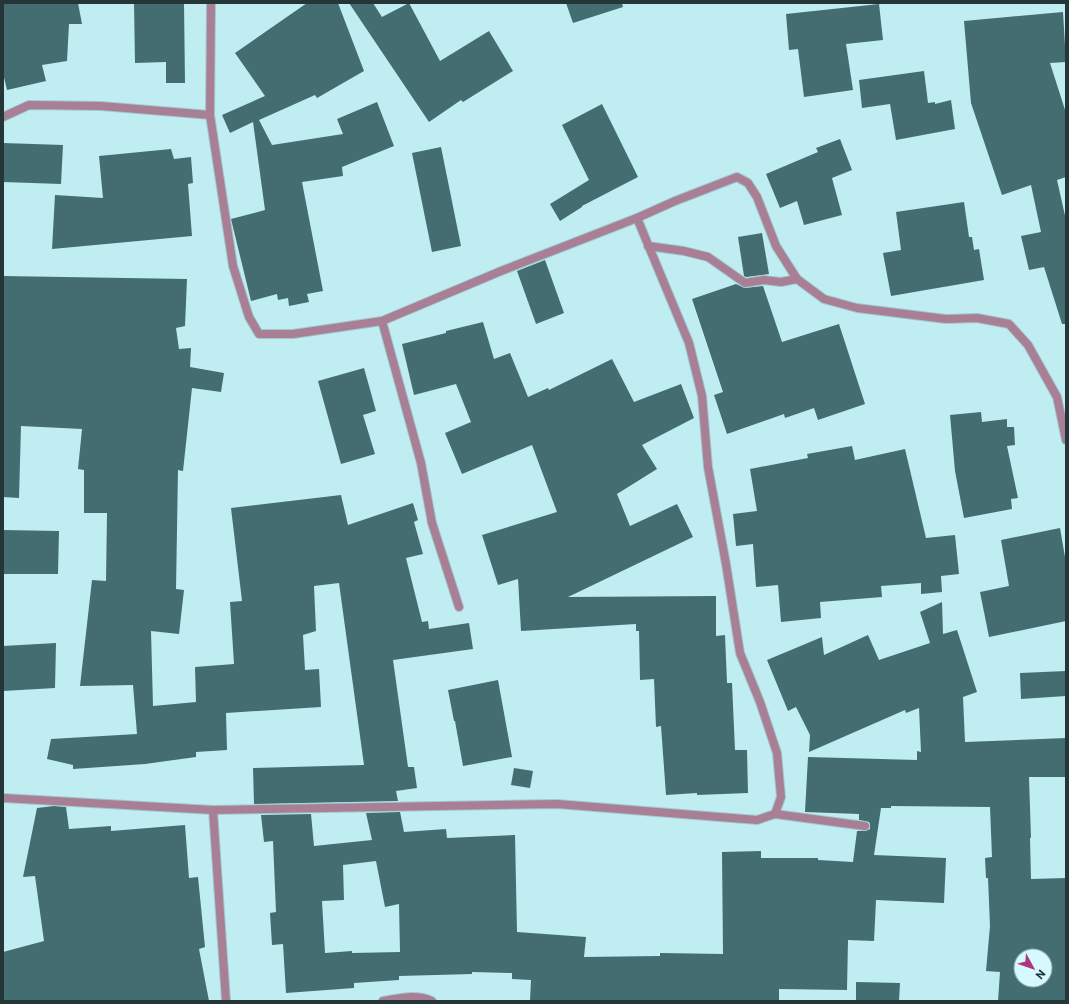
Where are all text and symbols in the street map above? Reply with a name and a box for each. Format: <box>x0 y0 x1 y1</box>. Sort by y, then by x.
north arrow <box>1013 948 1053 988</box>
text: N <box>1033 967 1049 982</box>

